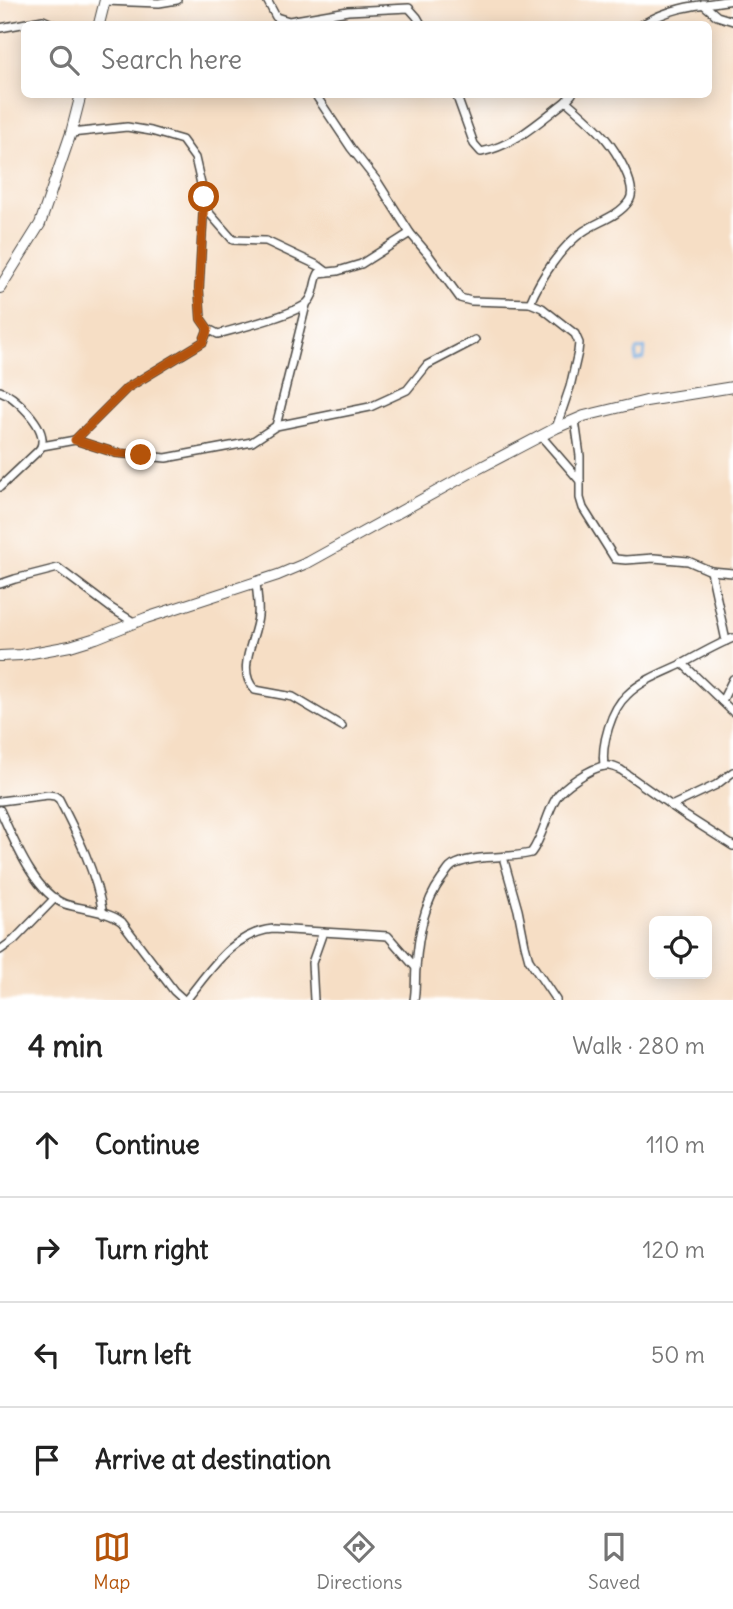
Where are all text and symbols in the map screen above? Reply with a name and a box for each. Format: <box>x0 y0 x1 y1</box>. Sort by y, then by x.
search box <box>21 21 712 98</box>
icon: search <box>45 41 83 79</box>
text: Search here <box>101 43 242 76</box>
route start <box>188 181 219 212</box>
route end <box>125 439 156 470</box>
map controls <box>649 916 712 979</box>
button: locate <box>649 916 712 979</box>
text: 4 min <box>28 1027 103 1065</box>
text: Walk · 280 m <box>572 1031 705 1060</box>
icon: ahead <box>28 1126 66 1164</box>
text: Continue <box>95 1128 200 1161</box>
text: 110 m <box>646 1130 705 1159</box>
icon: right <box>28 1231 66 1269</box>
text: Turn right <box>95 1233 208 1266</box>
text: 120 m <box>642 1235 705 1264</box>
icon: left <box>28 1336 66 1374</box>
text: Turn left <box>95 1338 191 1371</box>
text: 50 m <box>651 1340 705 1369</box>
icon: arrive <box>28 1441 66 1479</box>
text: Arrive at destination <box>95 1443 331 1476</box>
tab: Map <box>93 1528 131 1594</box>
tab: Directions <box>317 1528 402 1594</box>
tab: Saved <box>588 1528 640 1594</box>

